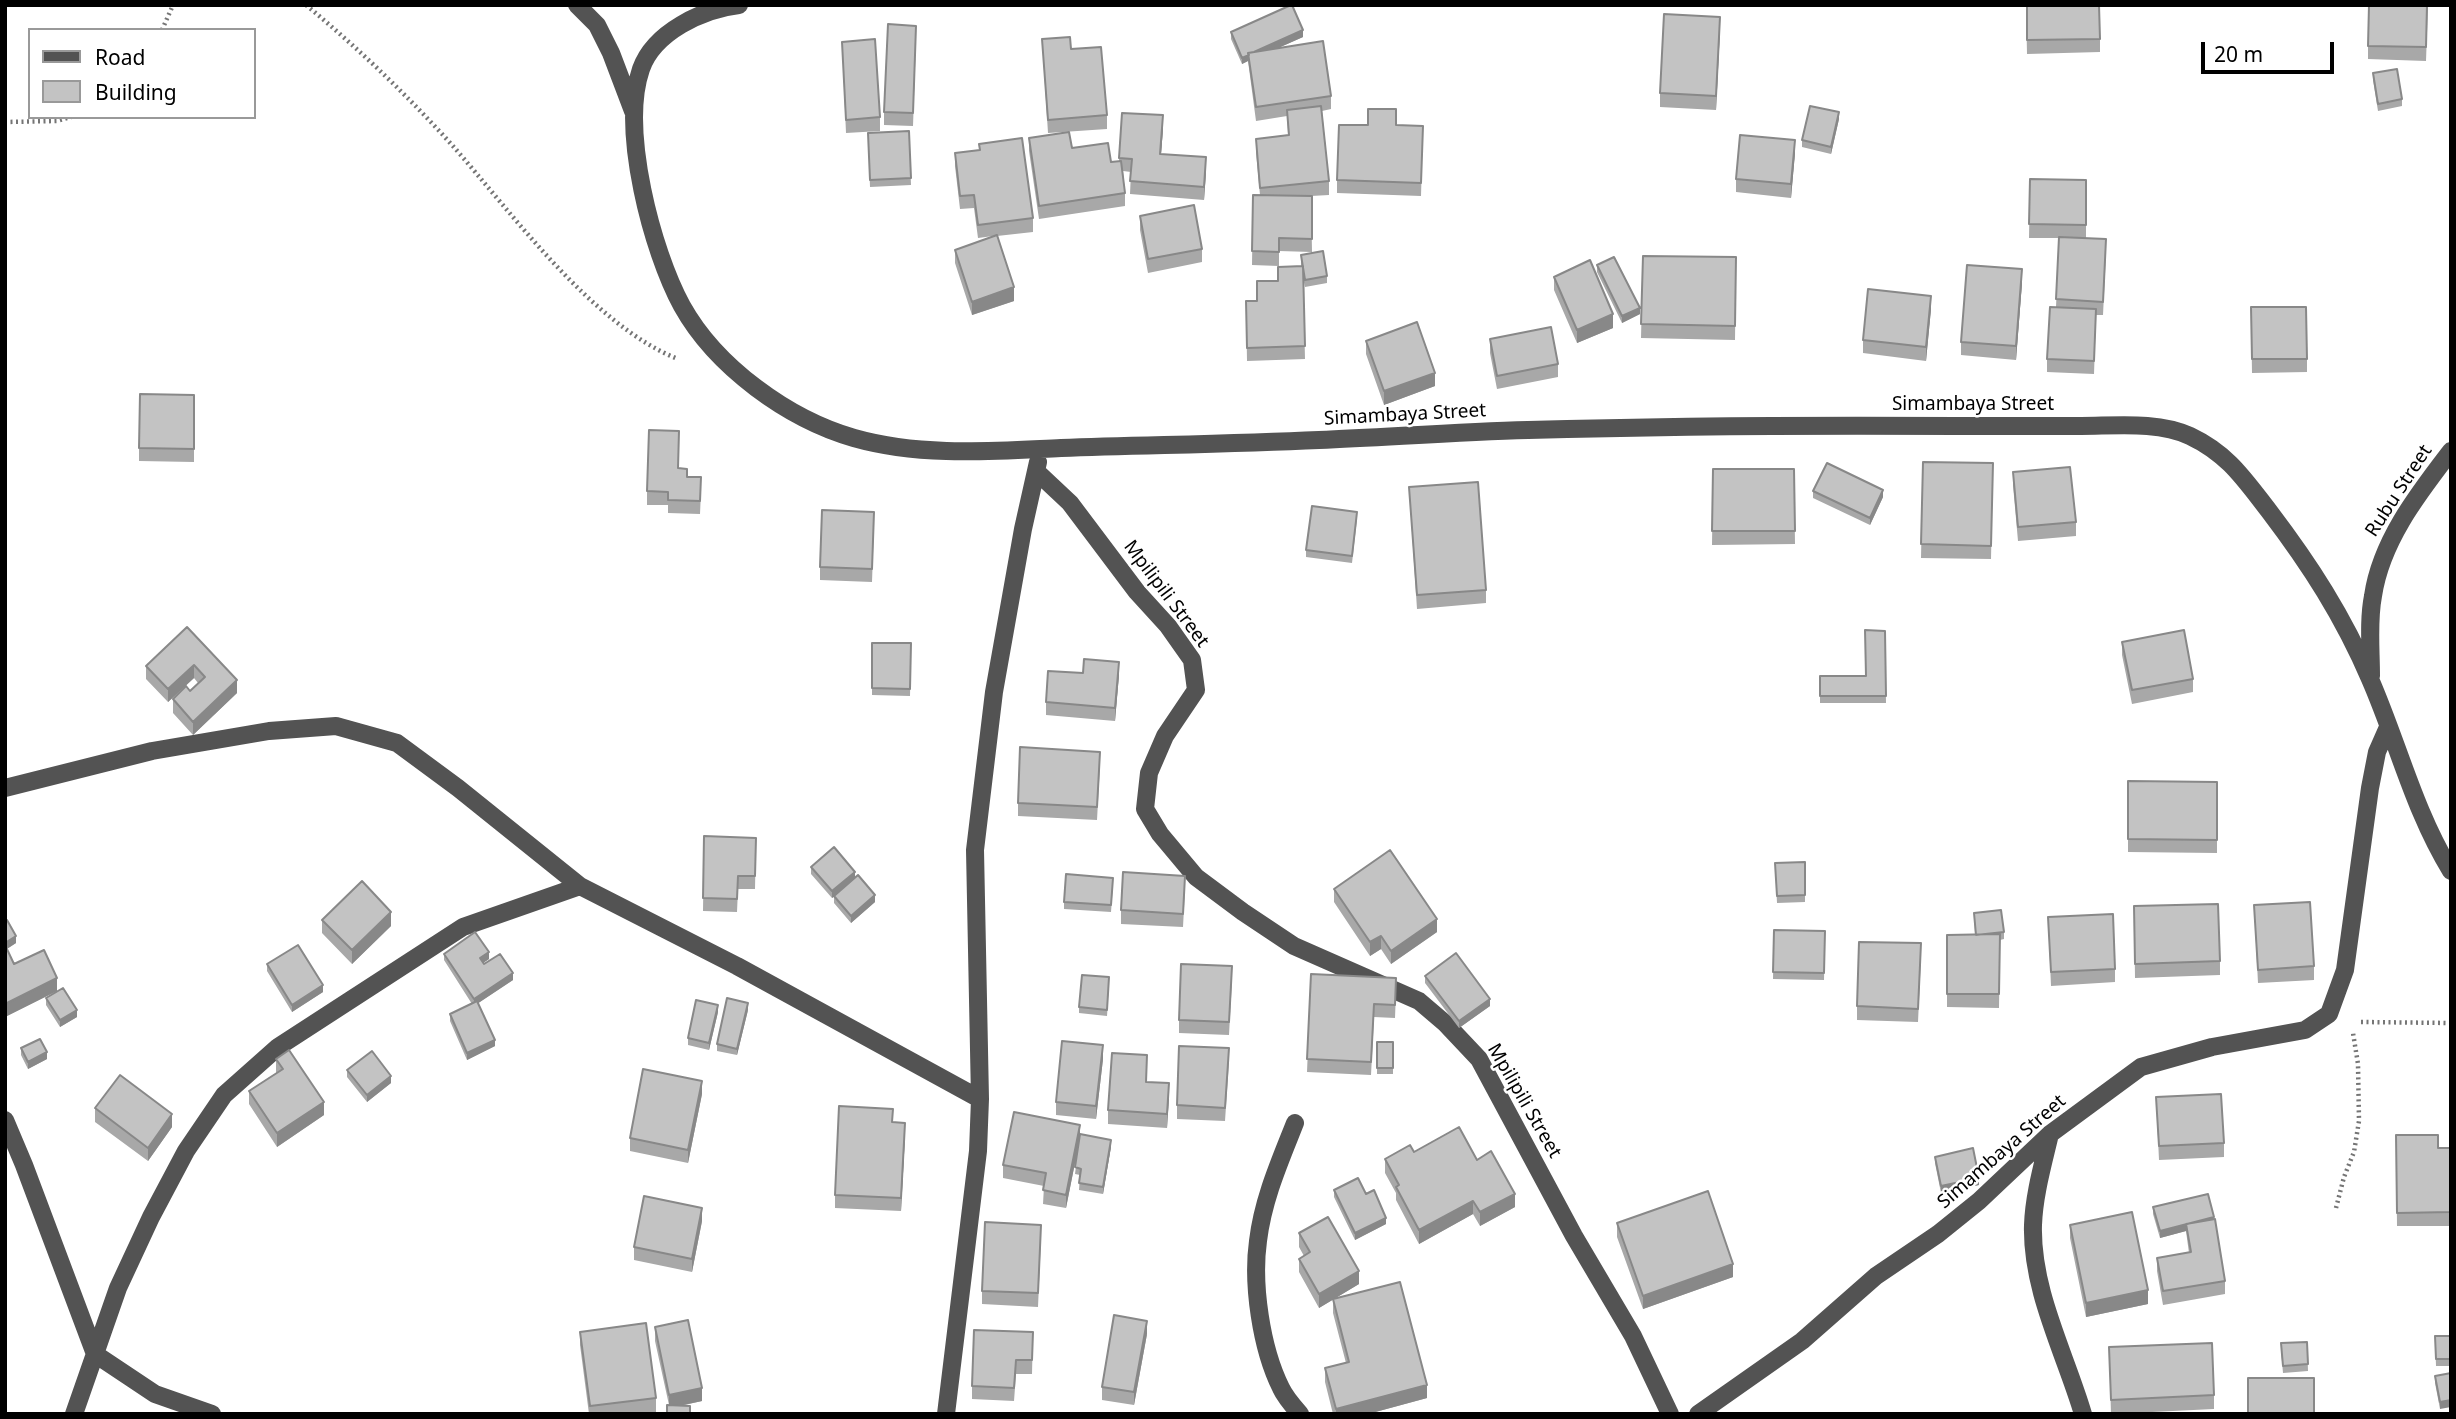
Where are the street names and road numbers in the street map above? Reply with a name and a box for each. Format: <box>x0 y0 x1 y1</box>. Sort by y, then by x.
street label: Simambaya Street <box>1892 394 2054 416</box>
street label: Simambaya Street <box>1323 399 1487 431</box>
street label: Rubu Street <box>2361 441 2437 541</box>
street label: Mpilipili Street <box>1118 536 1214 652</box>
street label: Mpilipili Street <box>1482 1040 1566 1162</box>
street label: Simambaya Street <box>1933 1090 2071 1214</box>

